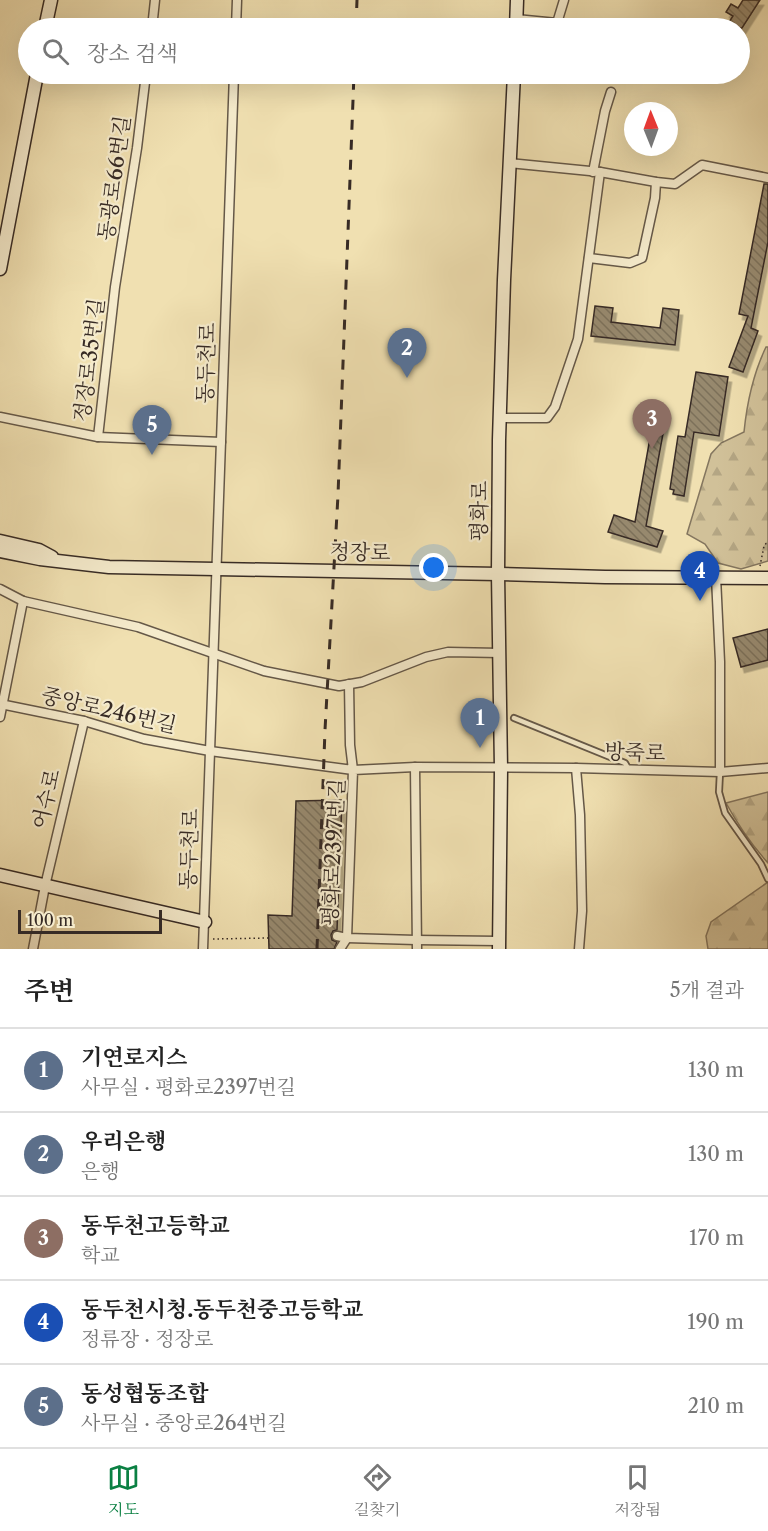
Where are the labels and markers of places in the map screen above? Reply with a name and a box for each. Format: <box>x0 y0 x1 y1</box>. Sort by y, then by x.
pin: 2 <box>388 328 426 378</box>
pin: 3 <box>632 400 672 449</box>
pin: 5 <box>132 406 172 455</box>
pin: 4 <box>680 552 720 601</box>
pin: 1 <box>460 698 500 748</box>

